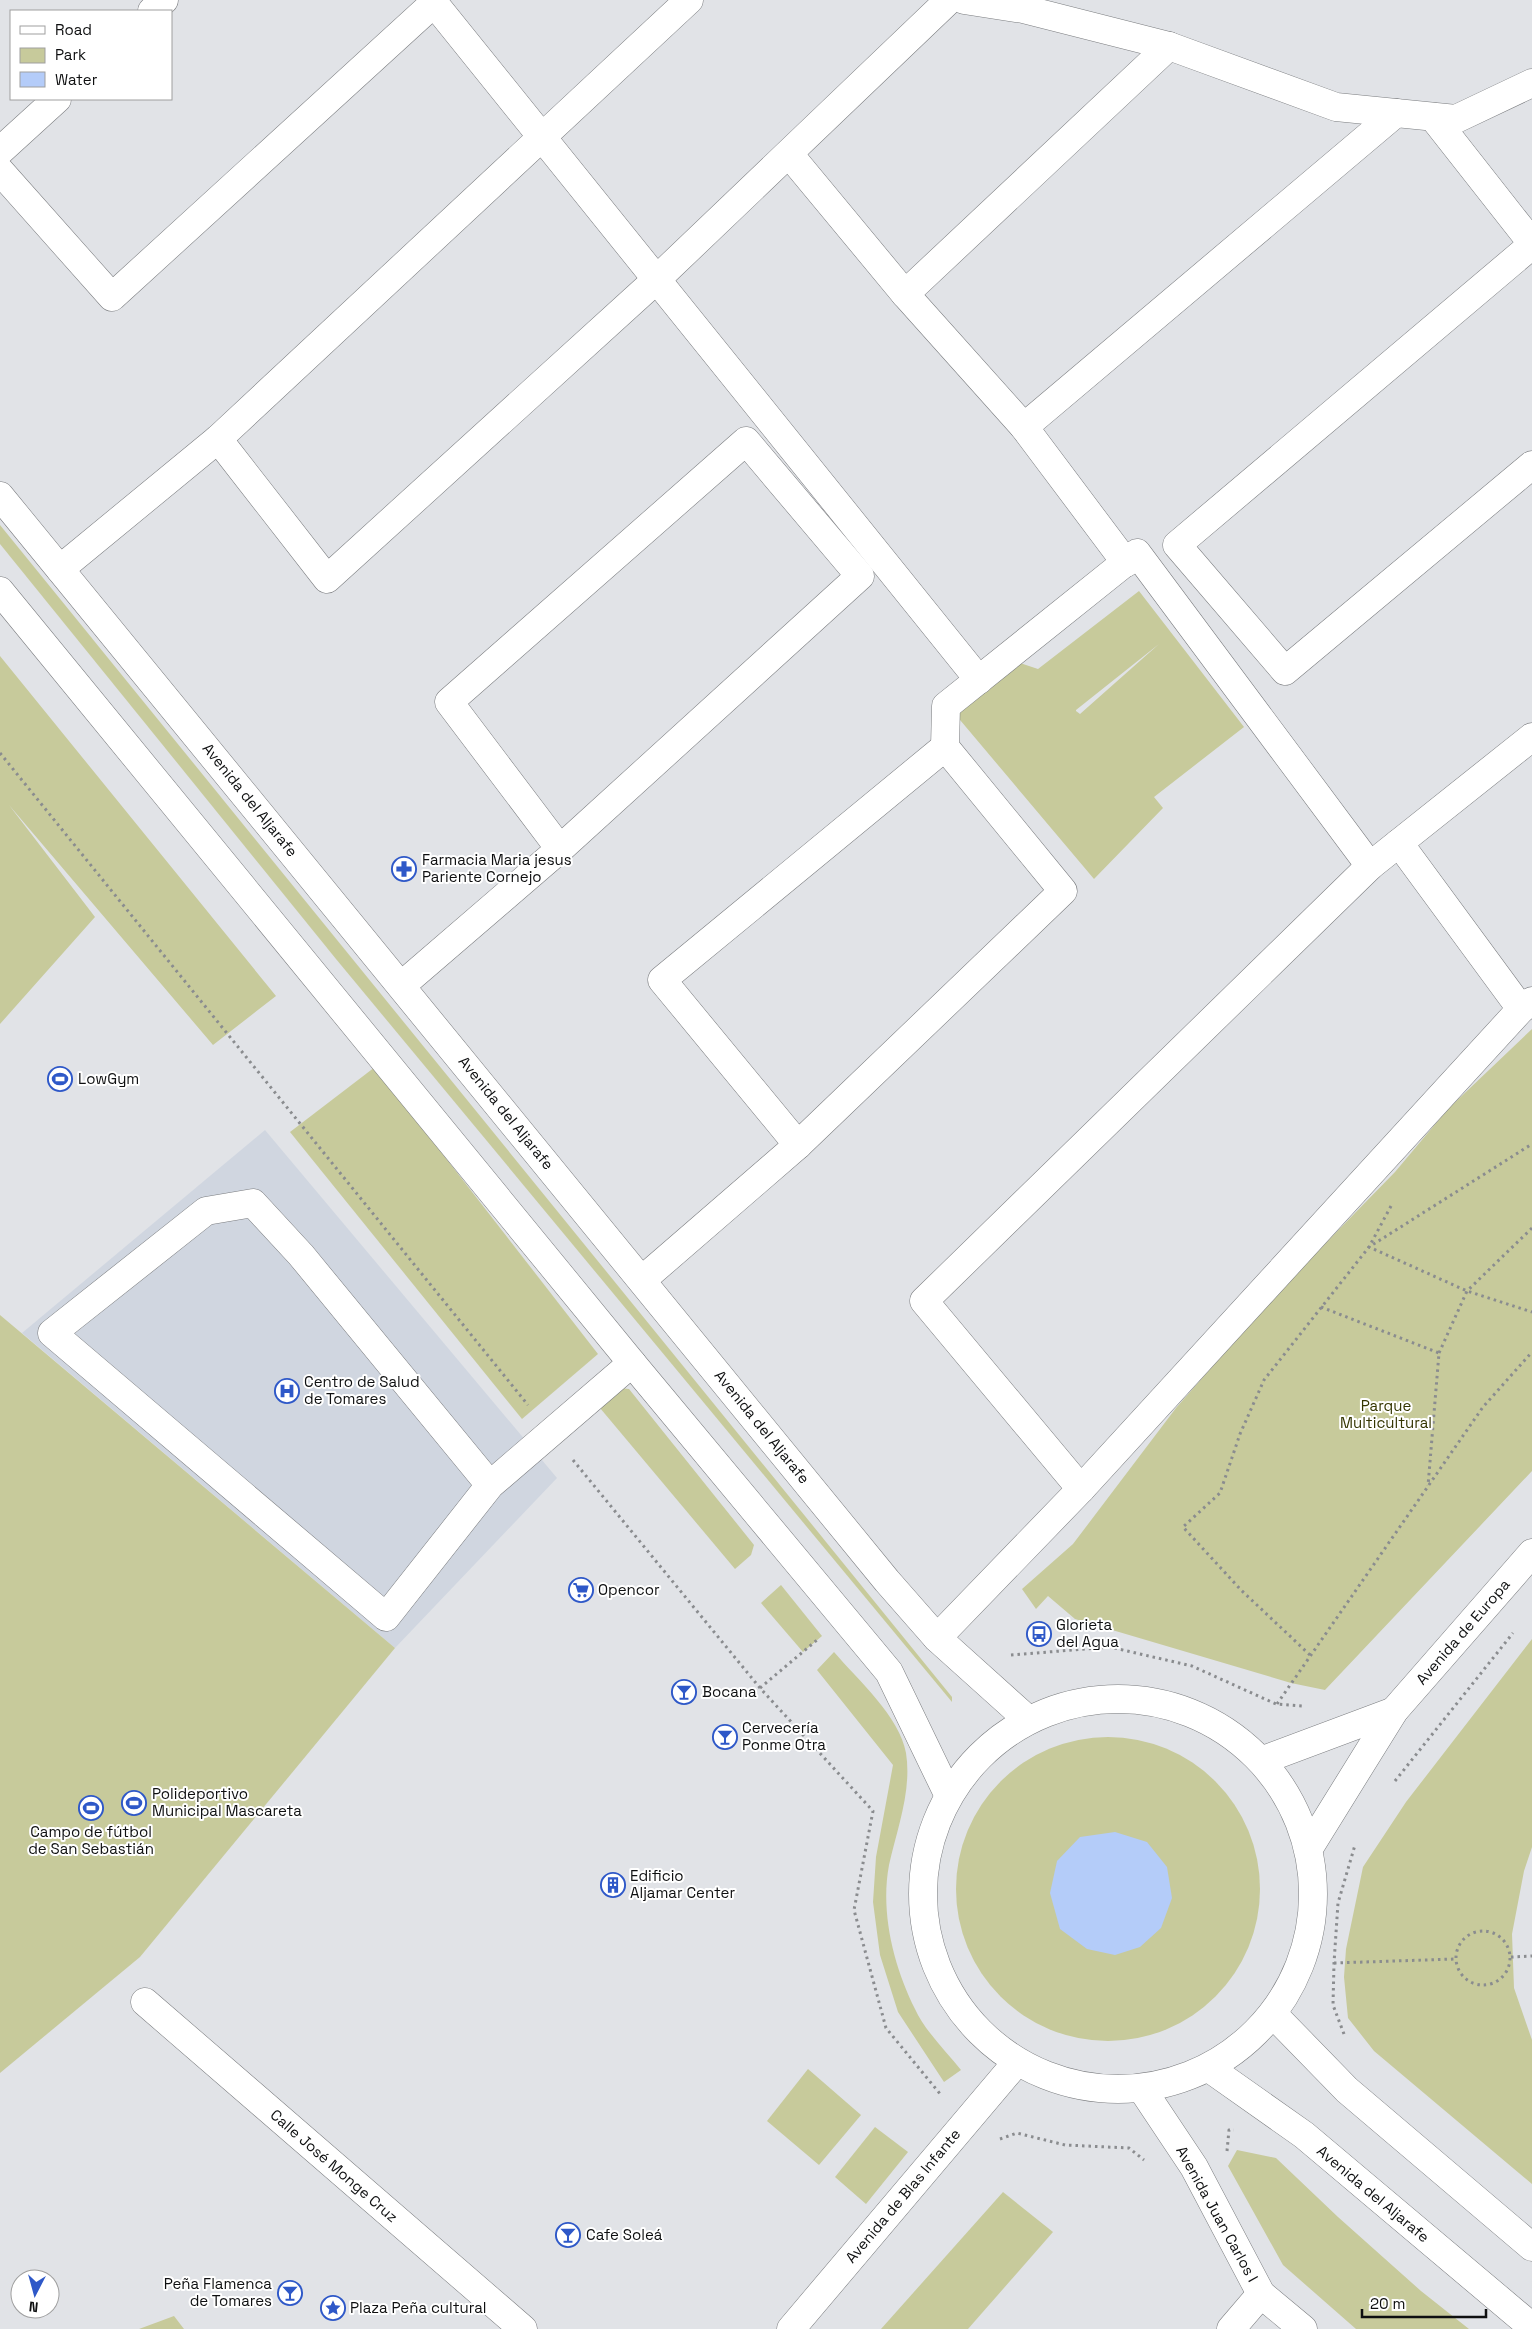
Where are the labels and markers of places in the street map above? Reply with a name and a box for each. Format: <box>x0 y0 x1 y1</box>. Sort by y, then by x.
place label: Farmacia Maria jesus Pariente Cornejo <box>422 850 572 886</box>
pharmacy icon: Farmacia Maria jesus Pariente Cornejo <box>391 856 417 882</box>
sports icon: LowGym <box>47 1066 73 1092</box>
place label: LowGym <box>78 1069 139 1088</box>
place label: Centro de Salud de Tomares <box>304 1372 420 1408</box>
hospital icon: Centro de Salud de Tomares <box>274 1378 300 1404</box>
supermarket icon: Opencor <box>568 1577 594 1603</box>
place label: Opencor <box>598 1580 660 1599</box>
place label: Glorieta del Agua <box>1056 1615 1119 1651</box>
bus stop icon: Glorieta del Agua <box>1026 1621 1052 1647</box>
bar icon: Bocana <box>671 1679 697 1705</box>
place label: Bocana <box>702 1682 757 1701</box>
place label: Cervecería Ponme Otra <box>742 1718 826 1754</box>
bar icon: Cervecería Ponme Otra <box>712 1724 738 1750</box>
place label: Polideportivo Municipal Mascareta <box>152 1784 302 1820</box>
sports icon: Polideportivo Municipal Mascareta <box>121 1790 147 1816</box>
sports icon: Campo de fútbol de San Sebastián <box>78 1795 104 1821</box>
place label: Campo de fútbol de San Sebastián <box>28 1822 154 1858</box>
place label: Edificio Aljamar Center <box>630 1866 735 1902</box>
building icon: Edificio Aljamar Center <box>600 1872 626 1898</box>
bar icon: Cafe Soleá <box>555 2222 581 2248</box>
place label: Cafe Soleá <box>586 2225 663 2244</box>
place label: Peña Flamenca de Tomares <box>164 2274 272 2310</box>
bar icon: Peña Flamenca de Tomares <box>277 2280 303 2306</box>
place icon: Plaza Peña cultural <box>320 2295 346 2321</box>
place label: Plaza Peña cultural <box>350 2298 487 2317</box>

